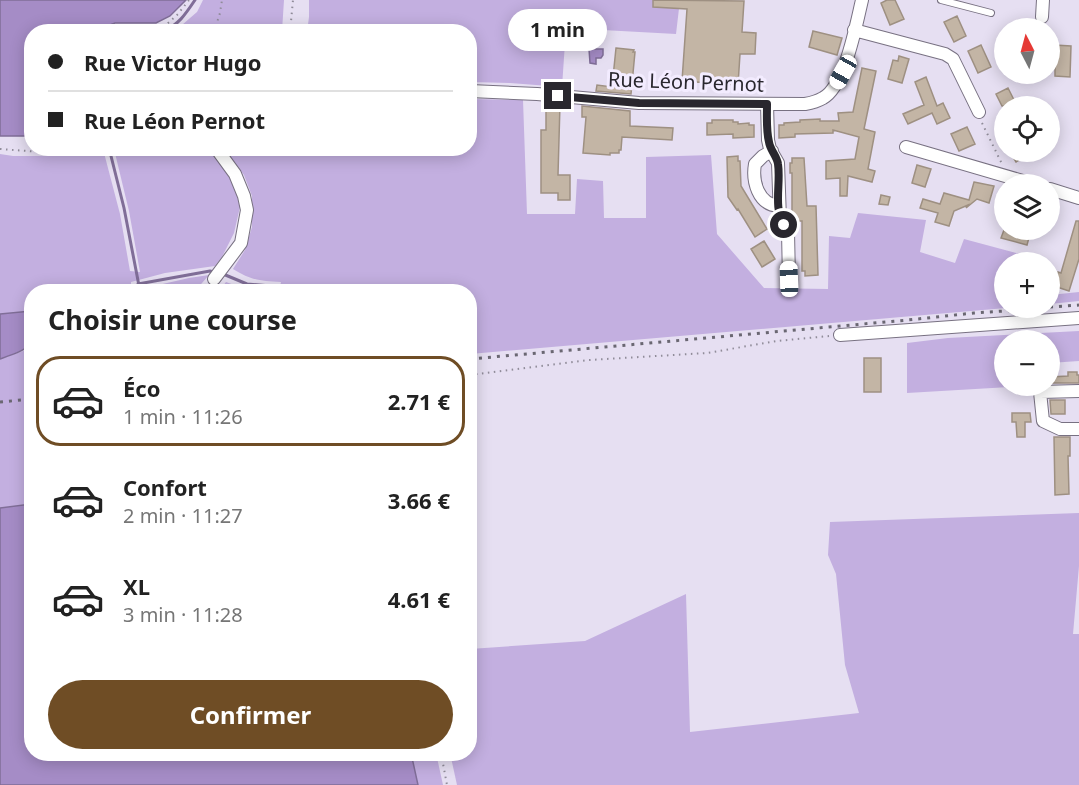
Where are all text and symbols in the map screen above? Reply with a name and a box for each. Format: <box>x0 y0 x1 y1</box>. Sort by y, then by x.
callout: 1 min <box>508 9 608 51</box>
text: 1 min <box>530 16 585 43</box>
north arrow <box>994 18 1060 84</box>
map controls <box>994 18 1060 396</box>
text: Rue Victor Hugo <box>84 47 261 77</box>
car <box>826 52 860 92</box>
street label: Rue Léon Pernot <box>608 65 764 98</box>
route end <box>544 82 571 109</box>
button: locate <box>994 96 1060 162</box>
text: Rue Léon Pernot <box>84 105 265 135</box>
button: layers <box>994 174 1060 240</box>
route start <box>770 211 797 238</box>
button: + <box>994 252 1060 318</box>
car <box>779 261 799 297</box>
text: Choisir une course <box>48 301 297 338</box>
button: − <box>994 330 1060 396</box>
text: Éco <box>123 373 160 403</box>
icon: car <box>51 374 105 428</box>
text: 2.71 € <box>388 386 450 416</box>
text: 1 min · 11:26 <box>123 403 243 430</box>
text: Confort <box>123 472 207 502</box>
icon: car <box>51 473 105 527</box>
text: 3.66 € <box>388 485 450 515</box>
text: 2 min · 11:27 <box>123 502 243 529</box>
text: XL <box>123 571 150 601</box>
icon: car <box>51 572 105 626</box>
text: 4.61 € <box>388 584 450 614</box>
text: 3 min · 11:28 <box>123 601 243 628</box>
button: Confirmer <box>48 680 453 749</box>

